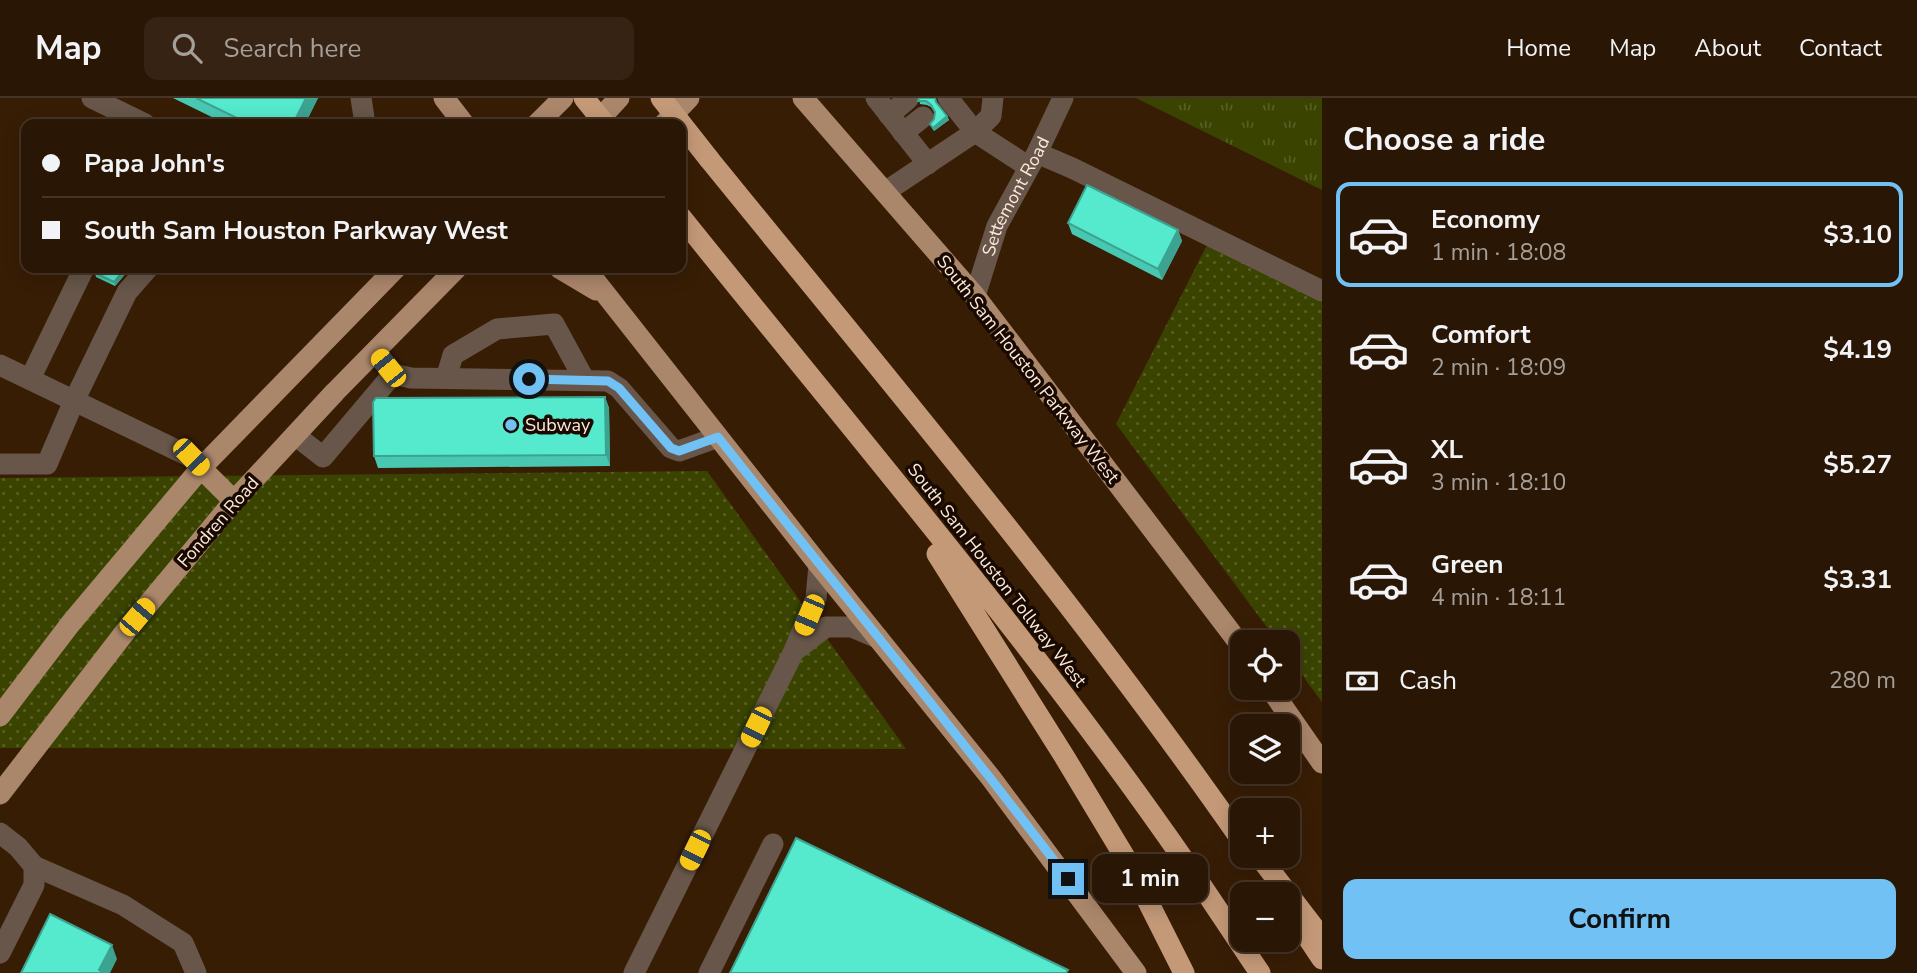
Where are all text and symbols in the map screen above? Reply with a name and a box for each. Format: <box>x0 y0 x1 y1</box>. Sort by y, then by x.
search box <box>144 17 634 80</box>
text: Map <box>35 26 102 71</box>
icon: search <box>168 29 206 67</box>
text: Search here <box>224 31 361 66</box>
text: Home <box>1506 32 1571 64</box>
text: Map <box>1609 32 1656 64</box>
text: About <box>1694 32 1761 64</box>
text: Contact <box>1799 32 1882 64</box>
text: Choose a ride <box>1343 118 1545 161</box>
street label: Settemont Road <box>976 133 1055 259</box>
text: Papa John's <box>84 146 225 181</box>
text: Economy <box>1431 202 1540 237</box>
icon: car <box>1347 203 1410 266</box>
text: South Sam Houston Parkway West <box>84 213 508 248</box>
text: $3.10 <box>1823 217 1892 252</box>
text: 1 min · 18:08 <box>1431 237 1566 268</box>
street label: South Sam Houston Parkway West <box>931 250 1125 489</box>
text: Comfort <box>1431 317 1531 352</box>
icon: car <box>1347 318 1410 381</box>
text: $4.19 <box>1823 332 1892 367</box>
car <box>367 345 410 391</box>
text: 2 min · 18:09 <box>1431 352 1566 383</box>
route start <box>513 363 545 395</box>
place label: Subway <box>525 413 591 437</box>
marker: Subway <box>503 417 519 433</box>
text: XL <box>1431 432 1463 467</box>
icon: car <box>1347 433 1410 496</box>
car <box>169 435 214 479</box>
text: $5.27 <box>1823 447 1892 482</box>
street label: South Sam Houston Tollway West <box>902 458 1092 692</box>
text: 3 min · 18:10 <box>1431 467 1566 498</box>
street label: Fondren Road <box>172 472 264 572</box>
text: Green <box>1431 547 1504 582</box>
icon: car <box>1347 548 1410 611</box>
text: $3.31 <box>1823 562 1892 597</box>
text: 4 min · 18:11 <box>1431 582 1566 613</box>
car <box>792 592 827 638</box>
car <box>116 594 159 640</box>
map controls <box>1230 630 1300 952</box>
button: locate <box>1230 630 1300 700</box>
icon: cash <box>1343 662 1381 700</box>
text: Cash <box>1399 663 1457 698</box>
text: 280 m <box>1829 665 1896 696</box>
car <box>738 704 775 750</box>
button: layers <box>1230 714 1300 784</box>
button: + <box>1230 798 1300 868</box>
car <box>677 827 714 873</box>
callout: 1 min <box>1092 854 1208 904</box>
route end <box>1052 863 1084 895</box>
text: 1 min <box>1120 863 1180 894</box>
button: Confirm <box>1343 879 1896 959</box>
button: − <box>1230 882 1300 952</box>

